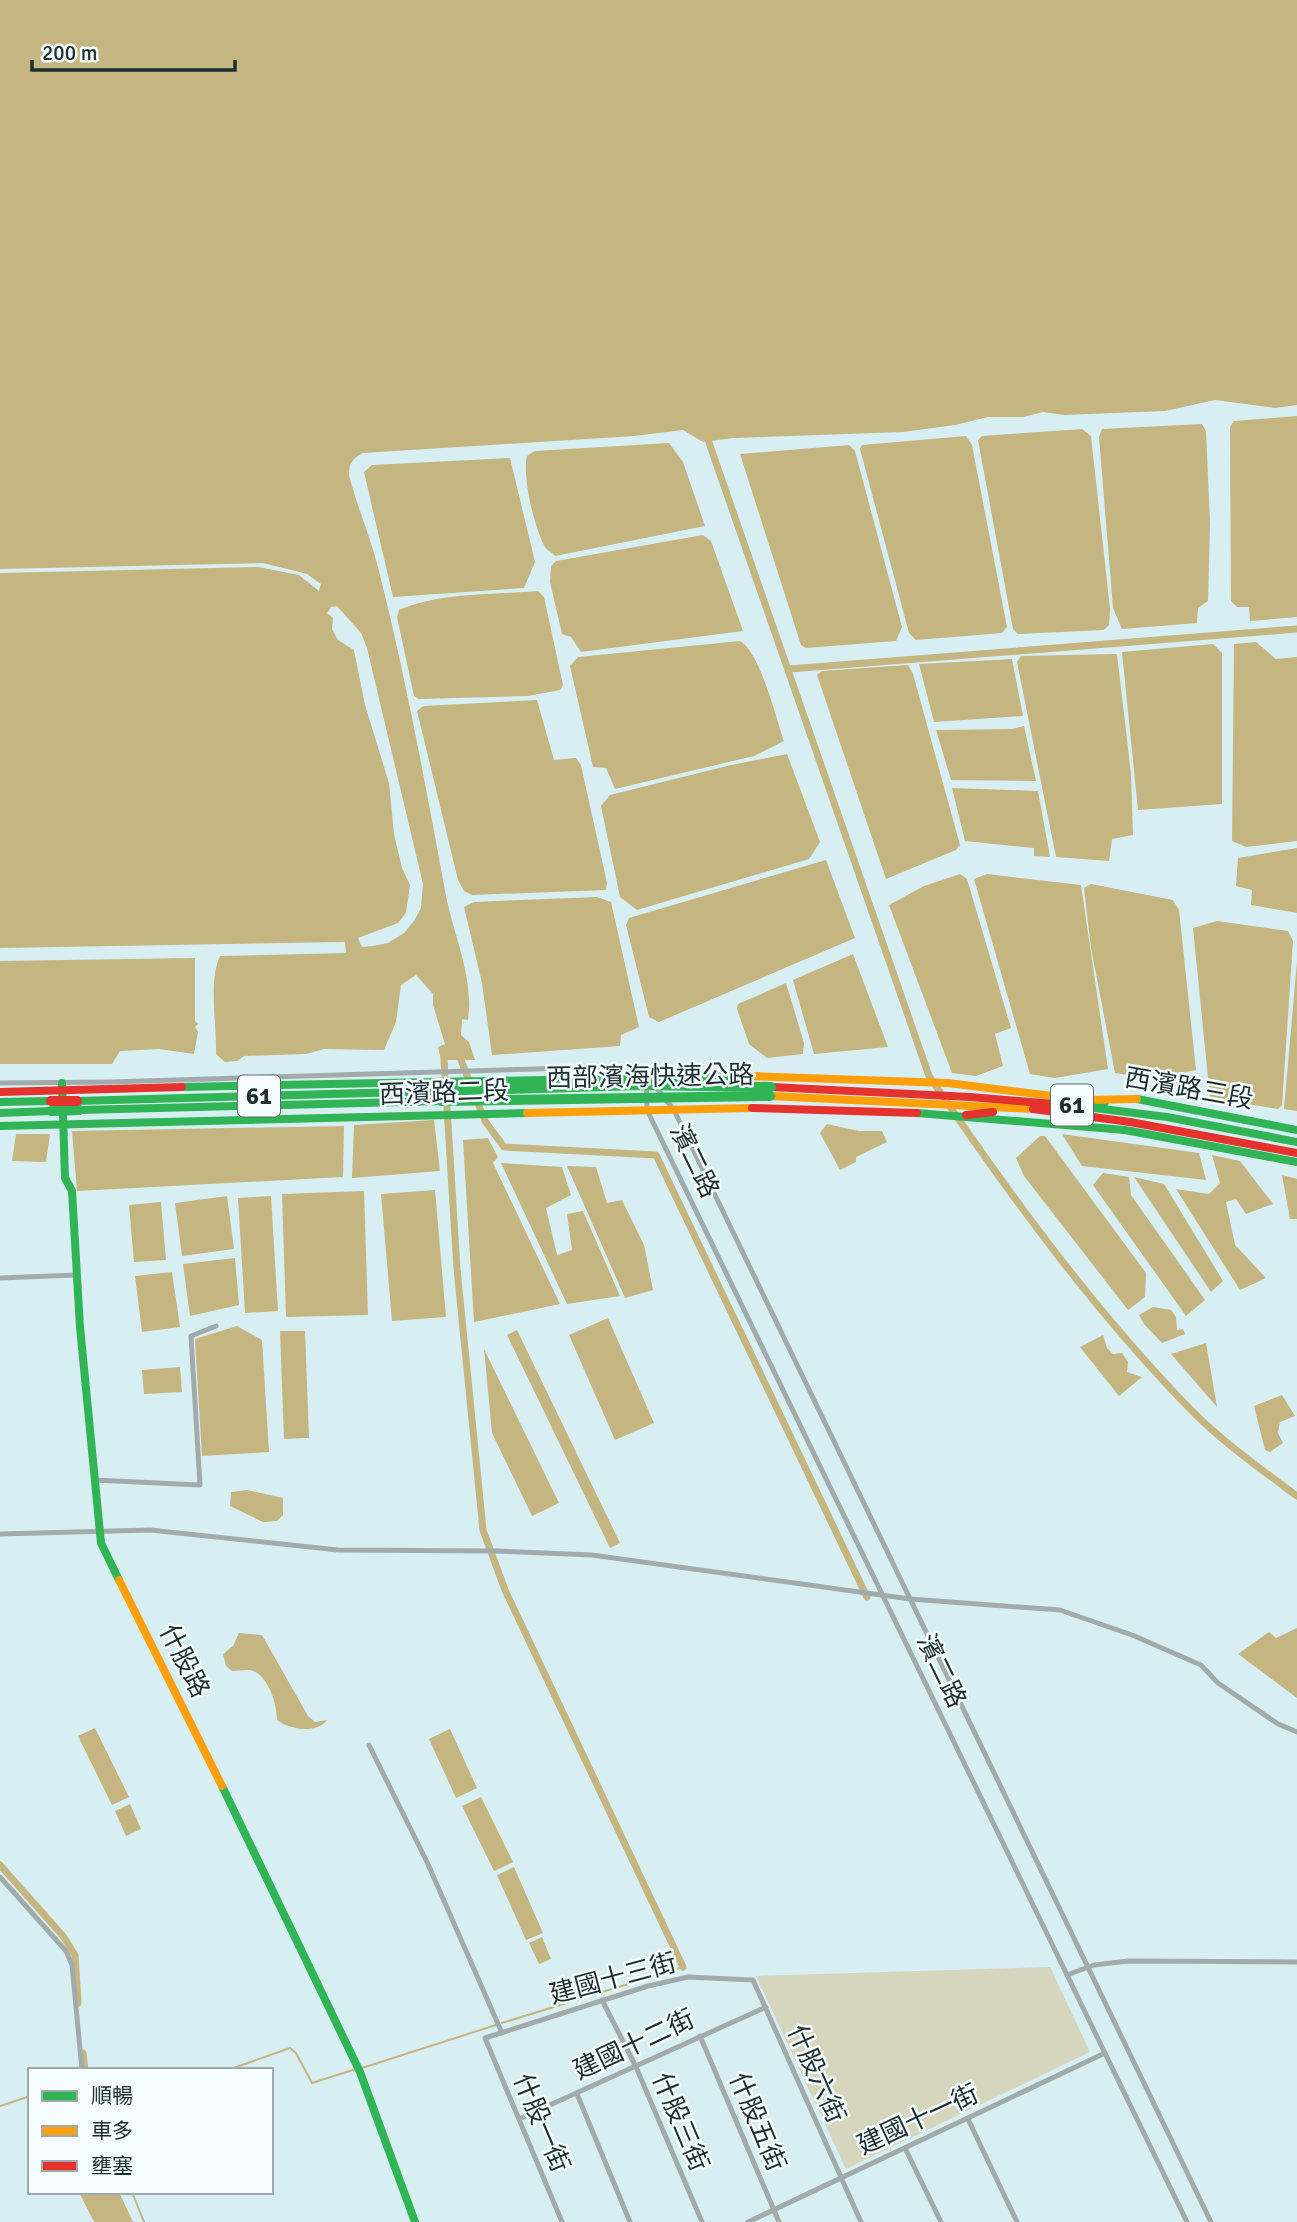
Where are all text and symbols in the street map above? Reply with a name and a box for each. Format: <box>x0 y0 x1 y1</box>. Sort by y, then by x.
scale bar <box>32 28 234 72</box>
text: 200 m <box>42 40 97 66</box>
street label: 西部濱海快速公路 <box>546 1059 754 1095</box>
street label: 西濱路三段 <box>1122 1062 1256 1116</box>
street label: 西濱路二段 <box>378 1075 510 1111</box>
road number: 61 <box>238 1076 280 1116</box>
road number: 61 <box>1051 1084 1093 1126</box>
street label: 濱二路 <box>663 1119 725 1203</box>
street label: 什股路 <box>152 1619 216 1703</box>
street label: 濱二路 <box>910 1629 972 1713</box>
street label: 建國十三街 <box>546 1947 680 2011</box>
street label: 建國十二街 <box>568 2003 700 2087</box>
street label: 什股六街 <box>780 2020 852 2128</box>
legend <box>28 2068 273 2194</box>
street label: 什股三街 <box>645 2068 715 2176</box>
street label: 什股五街 <box>722 2068 792 2176</box>
street label: 什股一街 <box>506 2069 576 2177</box>
street label: 建國十一街 <box>852 2078 984 2162</box>
text: 順暢 <box>91 2083 133 2109</box>
text: 車多 <box>91 2118 133 2144</box>
text: 壅塞 <box>91 2153 133 2179</box>

